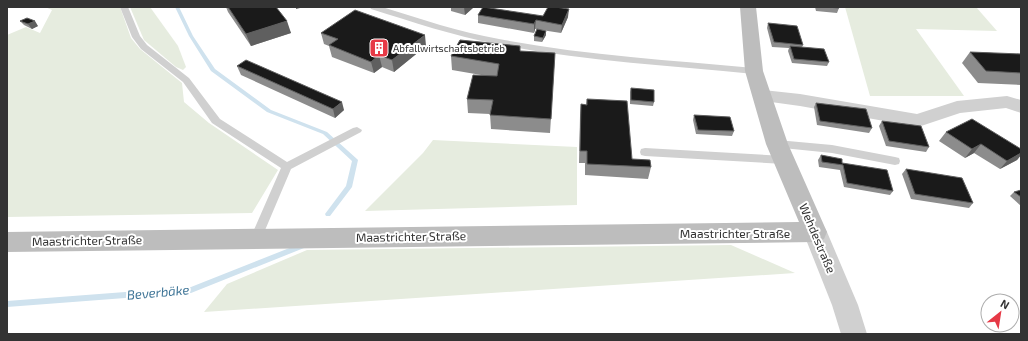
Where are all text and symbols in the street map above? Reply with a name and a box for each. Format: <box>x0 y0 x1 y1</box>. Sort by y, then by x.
building icon: Abfallwirtschaftsbetrieb <box>368 37 390 59</box>
place label: Abfallwirtschaftsbetrieb <box>393 42 505 54</box>
street label: Wehdestraße <box>797 201 839 275</box>
street label: Maastrichter Straße <box>680 226 790 240</box>
street label: Maastrichter Straße <box>356 228 466 244</box>
street label: Maastrichter Straße <box>32 232 142 248</box>
water label: Beverbäke <box>126 281 190 303</box>
north arrow <box>980 293 1020 333</box>
text: N <box>999 296 1012 312</box>

